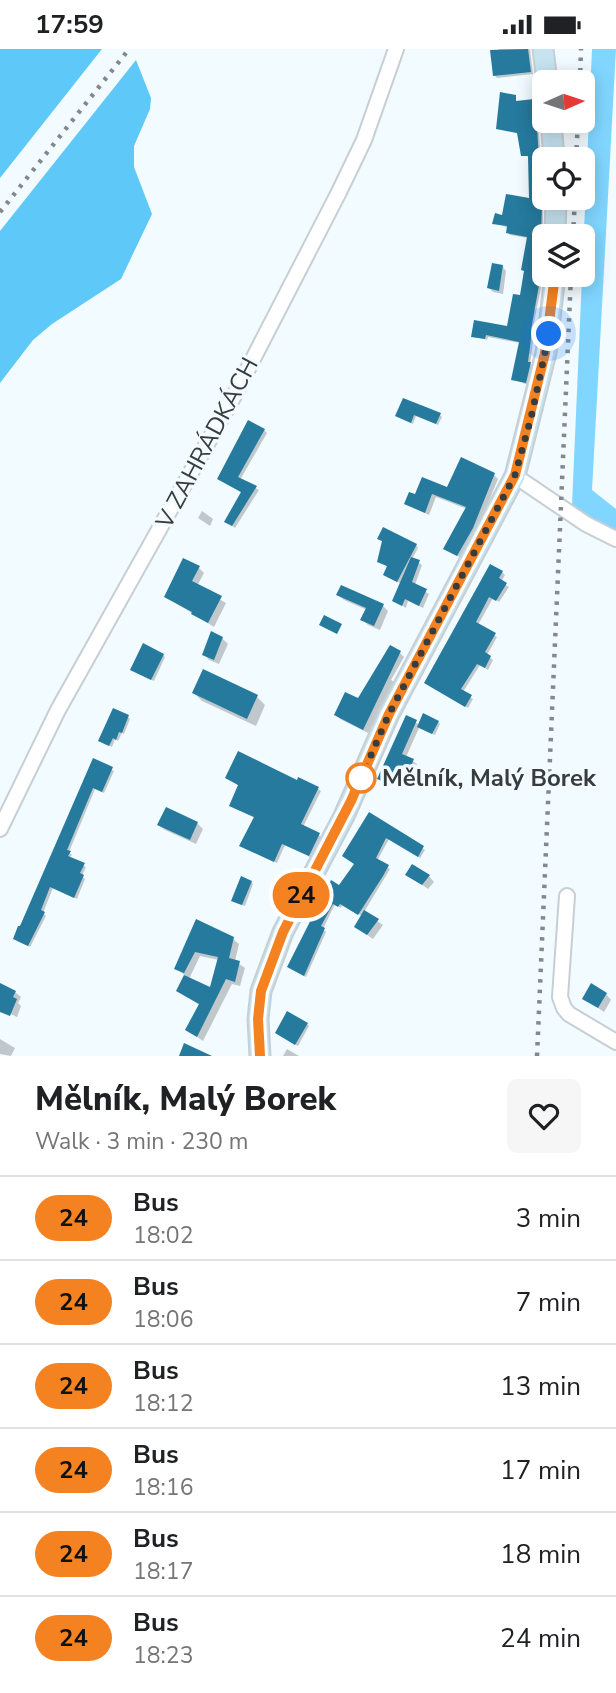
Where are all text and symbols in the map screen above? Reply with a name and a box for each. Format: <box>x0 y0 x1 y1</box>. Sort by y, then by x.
text: 17:59 <box>35 7 104 42</box>
north arrow <box>532 70 595 133</box>
map controls <box>532 70 595 287</box>
button: locate <box>532 147 595 210</box>
button: layers <box>532 224 595 287</box>
your location <box>531 316 566 351</box>
street label: V ZAHRÁDKÁCH <box>148 352 266 535</box>
place label: Mělník, Malý Borek <box>382 762 597 794</box>
marker: Mělník, Malý Borek <box>346 763 376 793</box>
line badge: 24 <box>270 872 332 918</box>
text: 24 <box>287 879 315 911</box>
text: Mělník, Malý Borek <box>35 1077 336 1122</box>
button: heart <box>507 1079 581 1153</box>
text: Walk · 3 min · 230 m <box>35 1126 248 1157</box>
text: Bus <box>133 1185 179 1220</box>
text: 3 min <box>516 1201 581 1236</box>
text: 24 <box>59 1202 88 1234</box>
text: 18:02 <box>133 1220 193 1251</box>
text: Bus <box>133 1269 179 1304</box>
text: 7 min <box>516 1285 581 1320</box>
text: 24 <box>59 1286 88 1318</box>
text: 18:06 <box>133 1304 193 1335</box>
text: Bus <box>133 1353 179 1388</box>
text: 13 min <box>500 1369 581 1404</box>
text: 24 <box>59 1370 88 1402</box>
text: 18:12 <box>133 1388 193 1419</box>
text: Bus <box>133 1437 179 1472</box>
text: 17 min <box>500 1453 581 1488</box>
text: 24 <box>59 1454 88 1486</box>
text: 18:16 <box>133 1472 193 1503</box>
text: Bus <box>133 1521 179 1556</box>
text: 18 min <box>500 1537 581 1572</box>
text: 24 <box>59 1538 88 1570</box>
text: 18:17 <box>133 1556 193 1587</box>
text: Bus <box>133 1605 179 1640</box>
text: 24 min <box>500 1621 581 1656</box>
text: 24 <box>59 1622 88 1654</box>
text: 18:23 <box>133 1640 193 1671</box>

